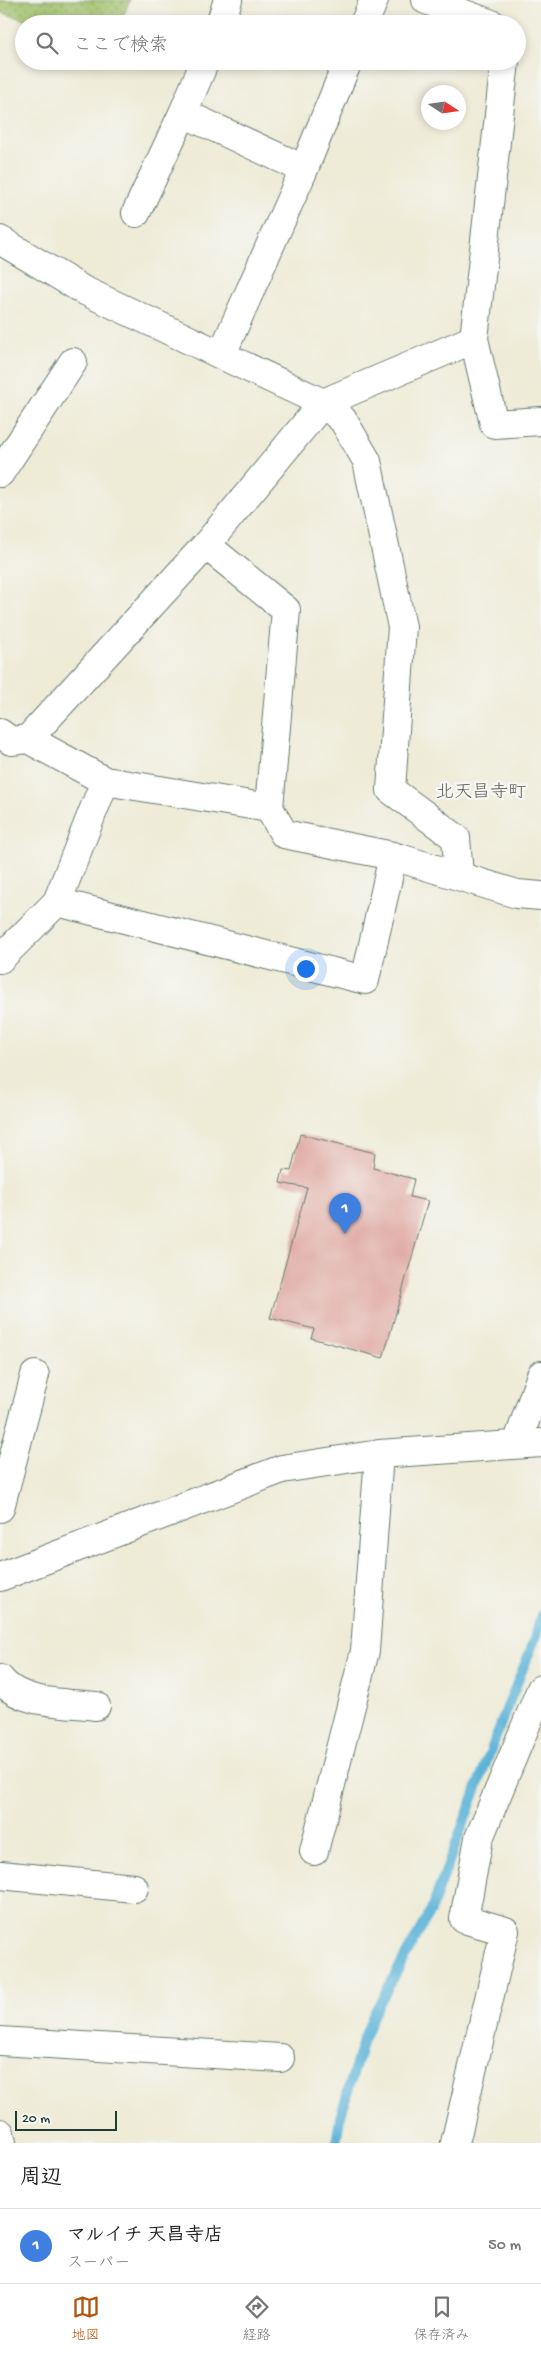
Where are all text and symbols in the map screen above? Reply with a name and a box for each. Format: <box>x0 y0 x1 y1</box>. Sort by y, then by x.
search box <box>15 15 526 70</box>
icon: search <box>33 29 61 57</box>
text: ここで検索 <box>73 35 168 58</box>
north arrow <box>421 85 466 130</box>
district label: 北天昌寺町 <box>436 782 526 804</box>
your location <box>293 956 319 982</box>
pin: 1 <box>329 1193 361 1234</box>
scale bar <box>15 2108 118 2131</box>
text: 20 m <box>22 2111 50 2128</box>
text: 周辺 <box>20 2167 62 2192</box>
text: マルイチ 天昌寺店 <box>67 2225 223 2248</box>
text: 1 <box>33 2237 39 2256</box>
text: 50 m <box>488 2237 521 2256</box>
text: スーパー <box>67 2255 130 2274</box>
tab: 地図 <box>72 2293 100 2345</box>
tab: 経路 <box>243 2293 271 2345</box>
tab: 保存済み <box>414 2293 470 2345</box>

